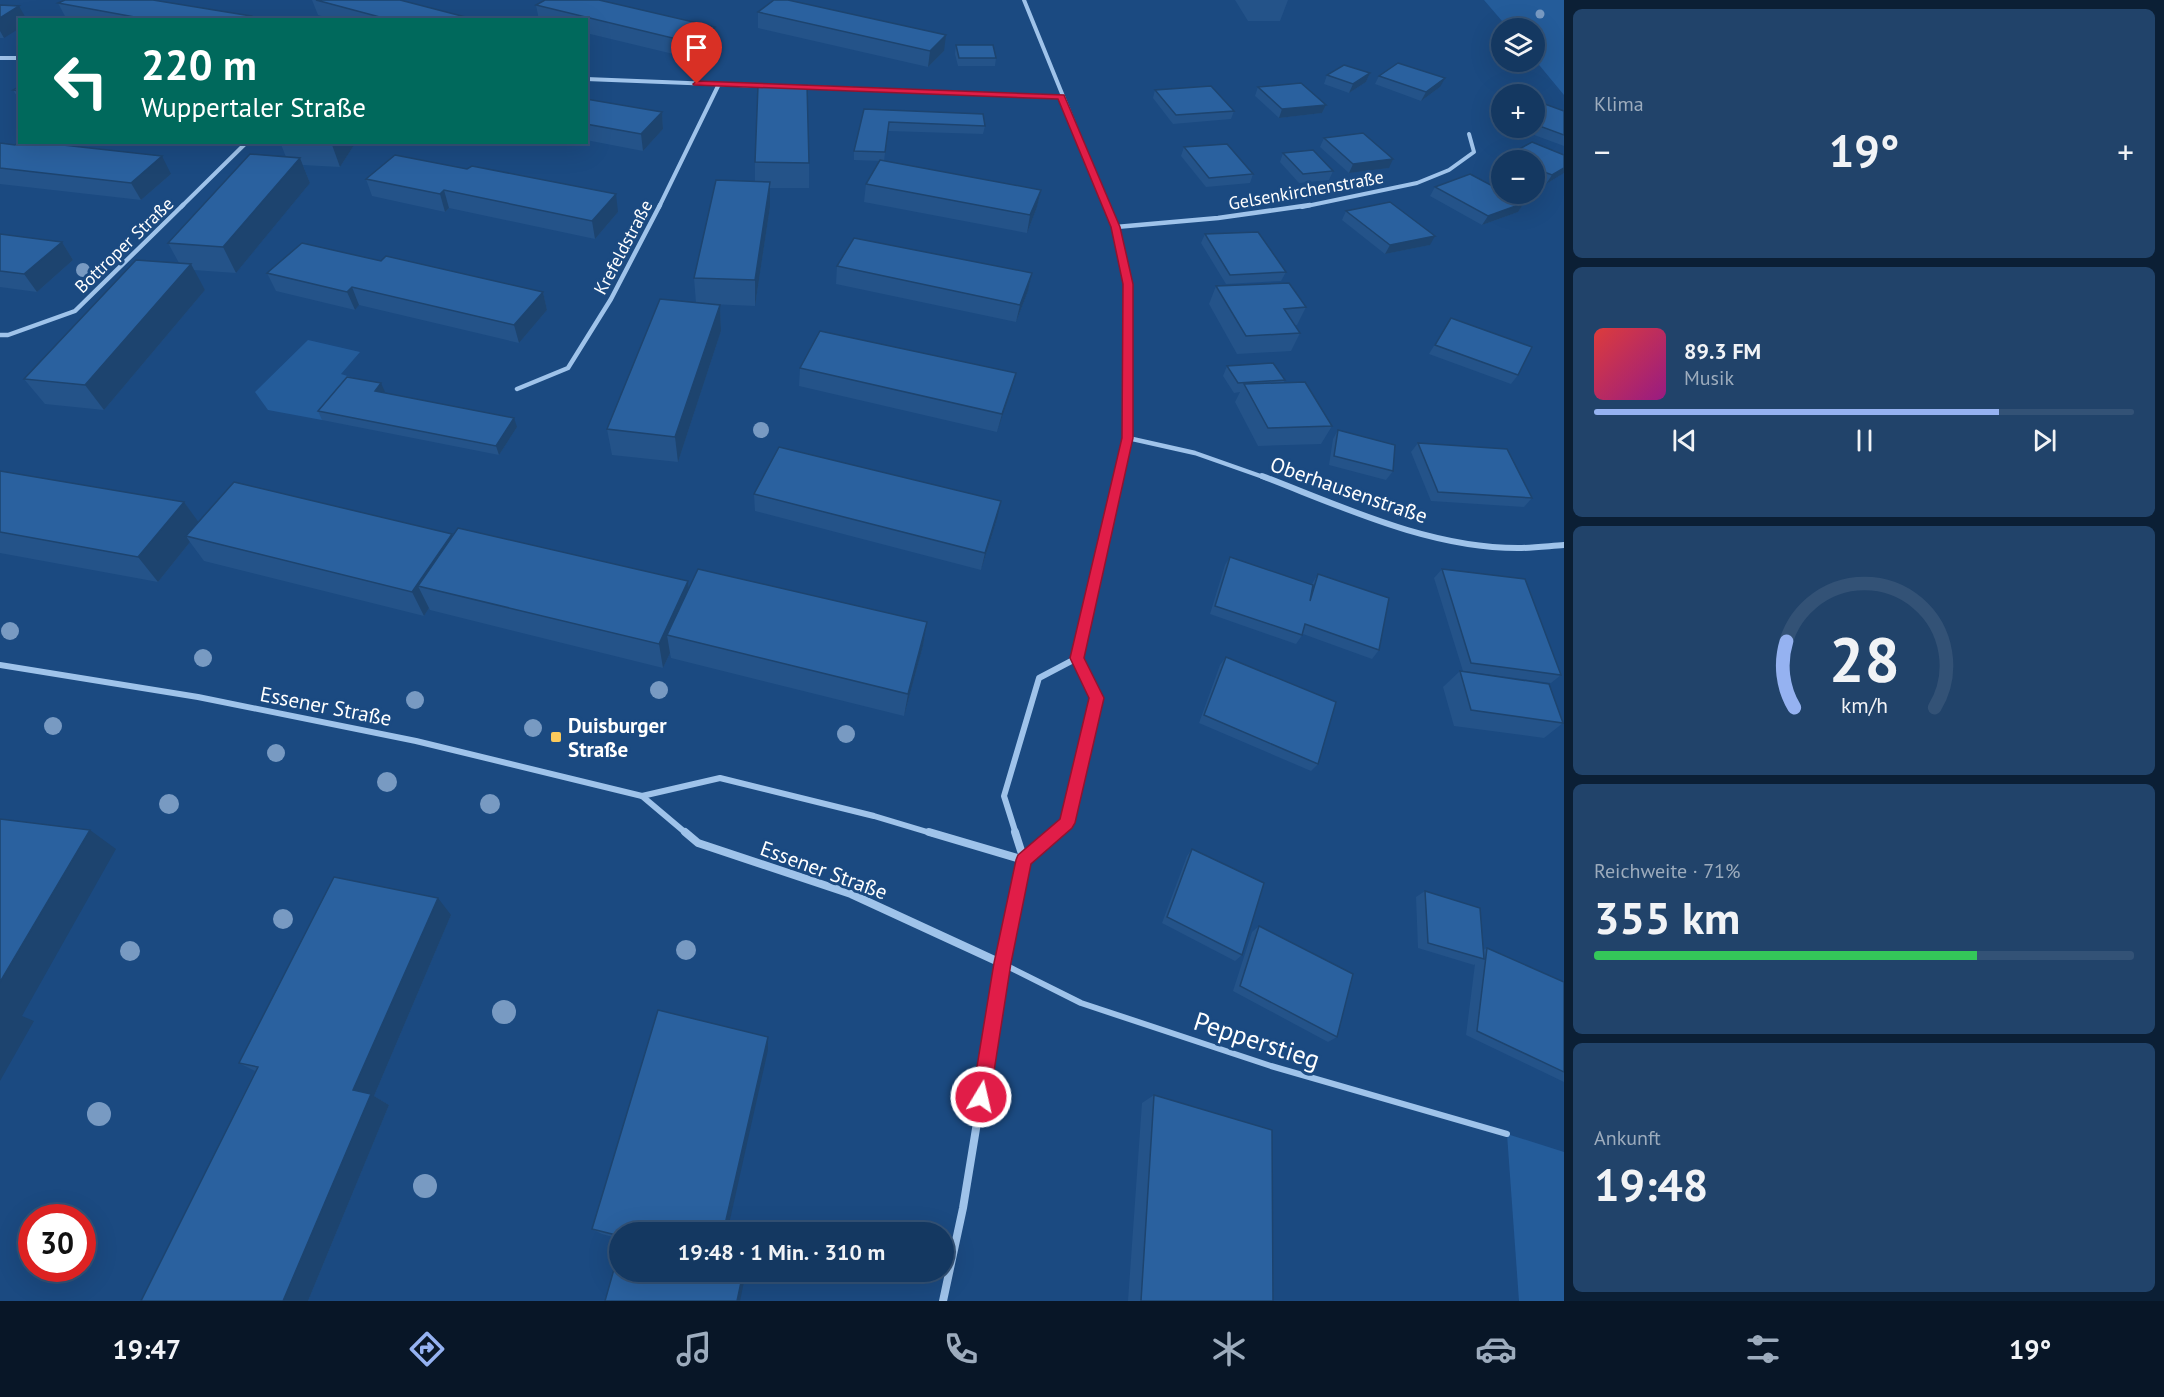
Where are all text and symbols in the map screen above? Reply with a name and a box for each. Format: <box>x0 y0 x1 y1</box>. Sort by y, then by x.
map controls <box>1491 18 1545 204</box>
button: layers <box>1491 18 1545 72</box>
pin <box>671 22 722 84</box>
icon: arrive <box>680 31 713 64</box>
text: 220 m <box>141 37 257 92</box>
icon: left <box>42 42 120 120</box>
button: + <box>1491 84 1545 138</box>
text: Wuppertaler Straße <box>141 90 366 124</box>
text: Klima <box>1594 91 1644 117</box>
text: 19° <box>1829 121 1899 179</box>
text: − <box>1594 130 1611 173</box>
text: + <box>2117 130 2134 173</box>
button: − <box>1491 150 1545 204</box>
street label: Gelsenkirchenstraße <box>1227 165 1385 215</box>
street label: Bottroper Straße <box>70 192 178 298</box>
street label: Krefeldstraße <box>588 196 658 298</box>
text: 89.3 FM <box>1684 337 1761 365</box>
text: Musik <box>1684 365 1734 391</box>
icon: previous <box>1668 424 1701 457</box>
icon: pause <box>1848 424 1881 457</box>
icon: next <box>2028 424 2061 457</box>
street label: Oberhausenstraße <box>1267 450 1431 530</box>
text: 28 <box>1829 618 1899 699</box>
street label: Essener Straße <box>258 680 394 732</box>
text: km/h <box>1840 691 1887 719</box>
place label: Duisburger Straße <box>568 712 667 763</box>
marker: Duisburger Straße <box>549 730 563 744</box>
street label: Essener Straße <box>757 834 891 906</box>
text: Reichweite · 71% <box>1594 858 1740 884</box>
text: 355 km <box>1594 888 1740 946</box>
street label: Pepperstieg <box>1190 1004 1324 1076</box>
position arrow <box>949 1065 1013 1129</box>
text: Ankunft <box>1594 1125 1661 1151</box>
text: 19:48 <box>1594 1155 1708 1213</box>
speed limit sign: 30 <box>18 1204 96 1282</box>
text: 19:48 · 1 Min. · 310 m <box>678 1238 885 1266</box>
icon: directions <box>406 1328 448 1370</box>
icon: music <box>673 1328 715 1370</box>
icon: phone <box>940 1328 982 1370</box>
icon: climate <box>1208 1328 1250 1370</box>
icon: car <box>1475 1328 1517 1370</box>
icon: filters <box>1742 1328 1784 1370</box>
text: 19:47 <box>113 1332 181 1366</box>
text: 19° <box>2009 1332 2051 1366</box>

